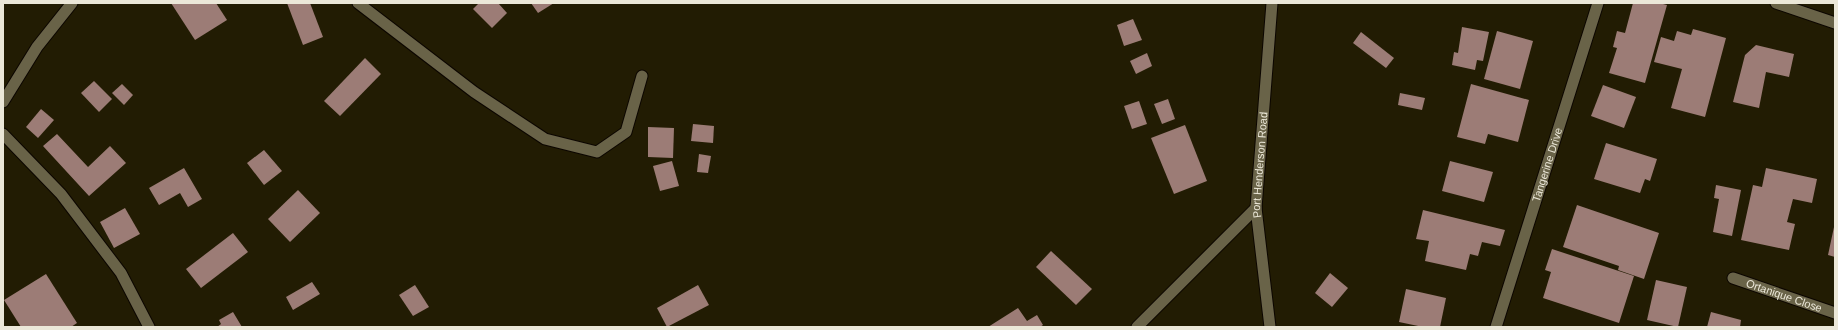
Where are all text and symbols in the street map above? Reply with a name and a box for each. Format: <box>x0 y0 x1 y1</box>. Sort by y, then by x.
street label: Port Henderson Road <box>1250 111 1269 219</box>
street label: Tangerine Drive <box>1530 126 1564 203</box>
street label: Ortanique Close <box>1744 277 1824 314</box>

